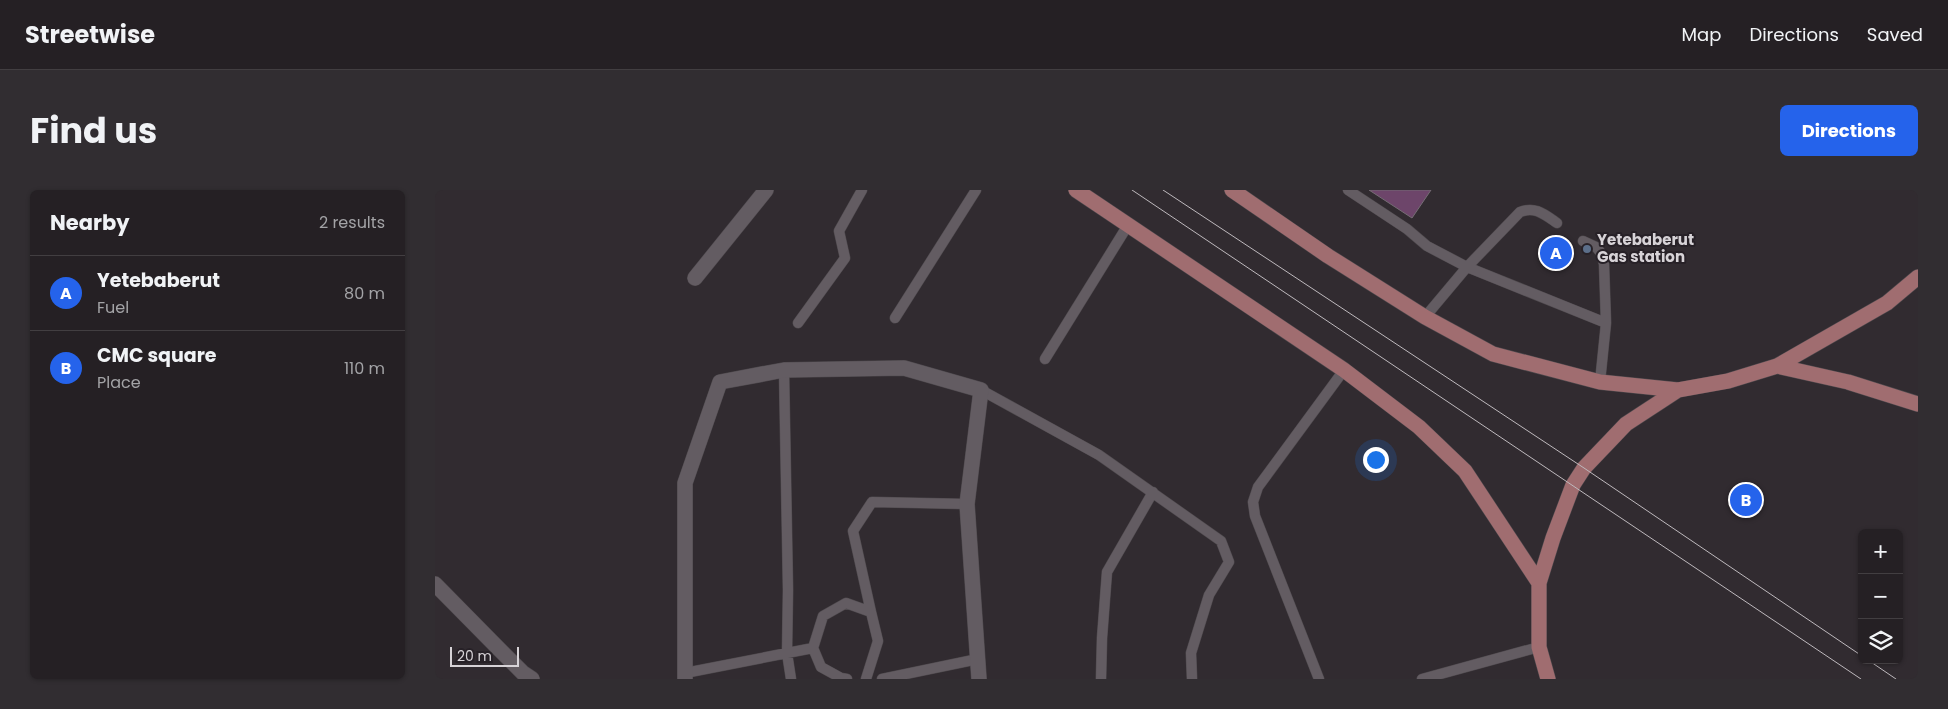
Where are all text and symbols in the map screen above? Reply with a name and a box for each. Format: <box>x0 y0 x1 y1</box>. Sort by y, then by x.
text: Streetwise <box>25 18 155 51</box>
text: Map <box>1682 22 1721 47</box>
text: Directions <box>1749 22 1839 47</box>
text: Saved <box>1867 22 1923 47</box>
button: Directions <box>1780 105 1918 156</box>
text: Find us <box>30 106 157 155</box>
text: Nearby <box>50 208 130 237</box>
text: 2 results <box>319 211 385 234</box>
place label: Yetebaberut Gas station <box>1597 229 1694 267</box>
pin: A <box>1540 234 1572 272</box>
marker: Yetebaberut Gas station <box>1581 243 1593 255</box>
text: Yetebaberut <box>97 267 220 294</box>
text: A <box>60 282 72 305</box>
text: 80 m <box>344 282 385 305</box>
text: Fuel <box>97 296 129 319</box>
text: CMC square <box>97 342 216 369</box>
text: B <box>61 357 71 380</box>
text: 110 m <box>344 357 385 380</box>
text: Place <box>97 371 141 394</box>
your location <box>1363 447 1389 473</box>
pin: B <box>1730 481 1762 519</box>
map controls <box>1858 529 1903 664</box>
button: + <box>1858 529 1903 574</box>
button: − <box>1858 574 1903 619</box>
button: layers <box>1858 619 1903 664</box>
scale bar <box>450 644 519 667</box>
text: 20 m <box>457 646 492 666</box>

